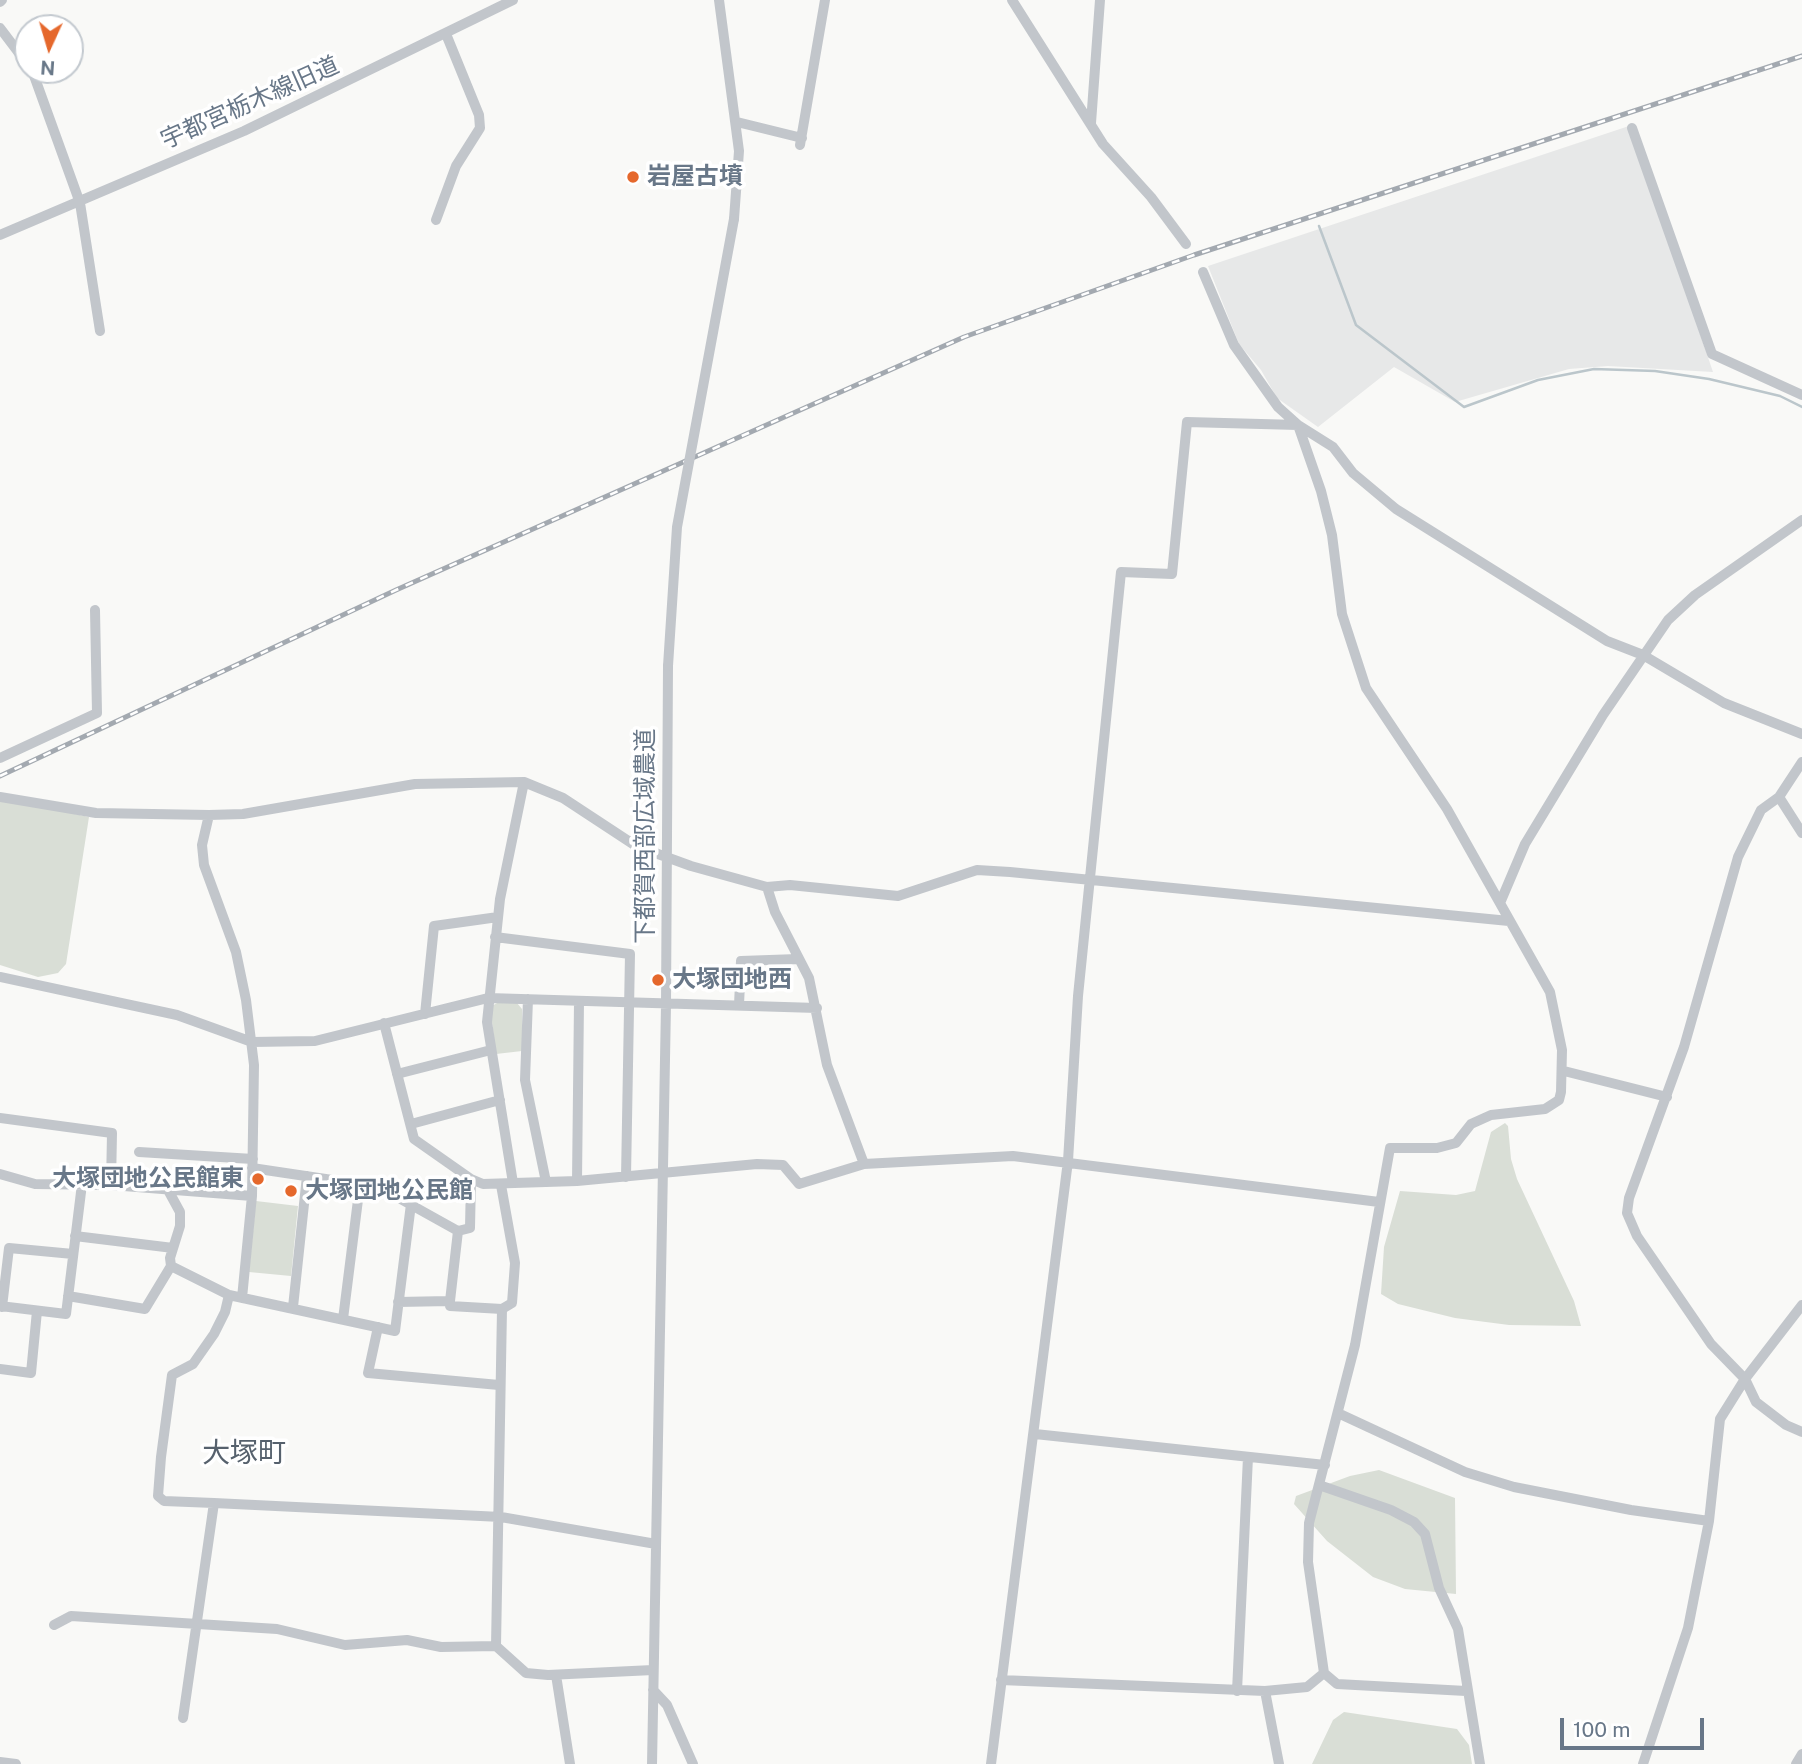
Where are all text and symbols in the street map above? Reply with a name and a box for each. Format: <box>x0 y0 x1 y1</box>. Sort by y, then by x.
north arrow <box>14 14 84 84</box>
street label: 宇都宮栃木線旧道 <box>156 51 344 155</box>
text: N <box>40 56 56 79</box>
place label: 岩屋古墳 <box>647 163 743 191</box>
marker: 岩屋古墳 <box>625 169 641 185</box>
street label: 下都賀西部広域農道 <box>632 728 660 944</box>
place label: 大塚団地西 <box>672 966 792 994</box>
marker: 大塚団地西 <box>650 972 666 988</box>
place label: 大塚団地公民館東 <box>52 1165 244 1193</box>
marker: 大塚団地公民館東 <box>250 1171 266 1187</box>
place label: 大塚団地公民館 <box>305 1177 473 1205</box>
marker: 大塚団地公民館 <box>283 1183 299 1199</box>
district label: 大塚町 <box>202 1436 286 1470</box>
scale bar <box>1564 1704 1708 1748</box>
text: 100 m <box>1573 1717 1630 1742</box>

